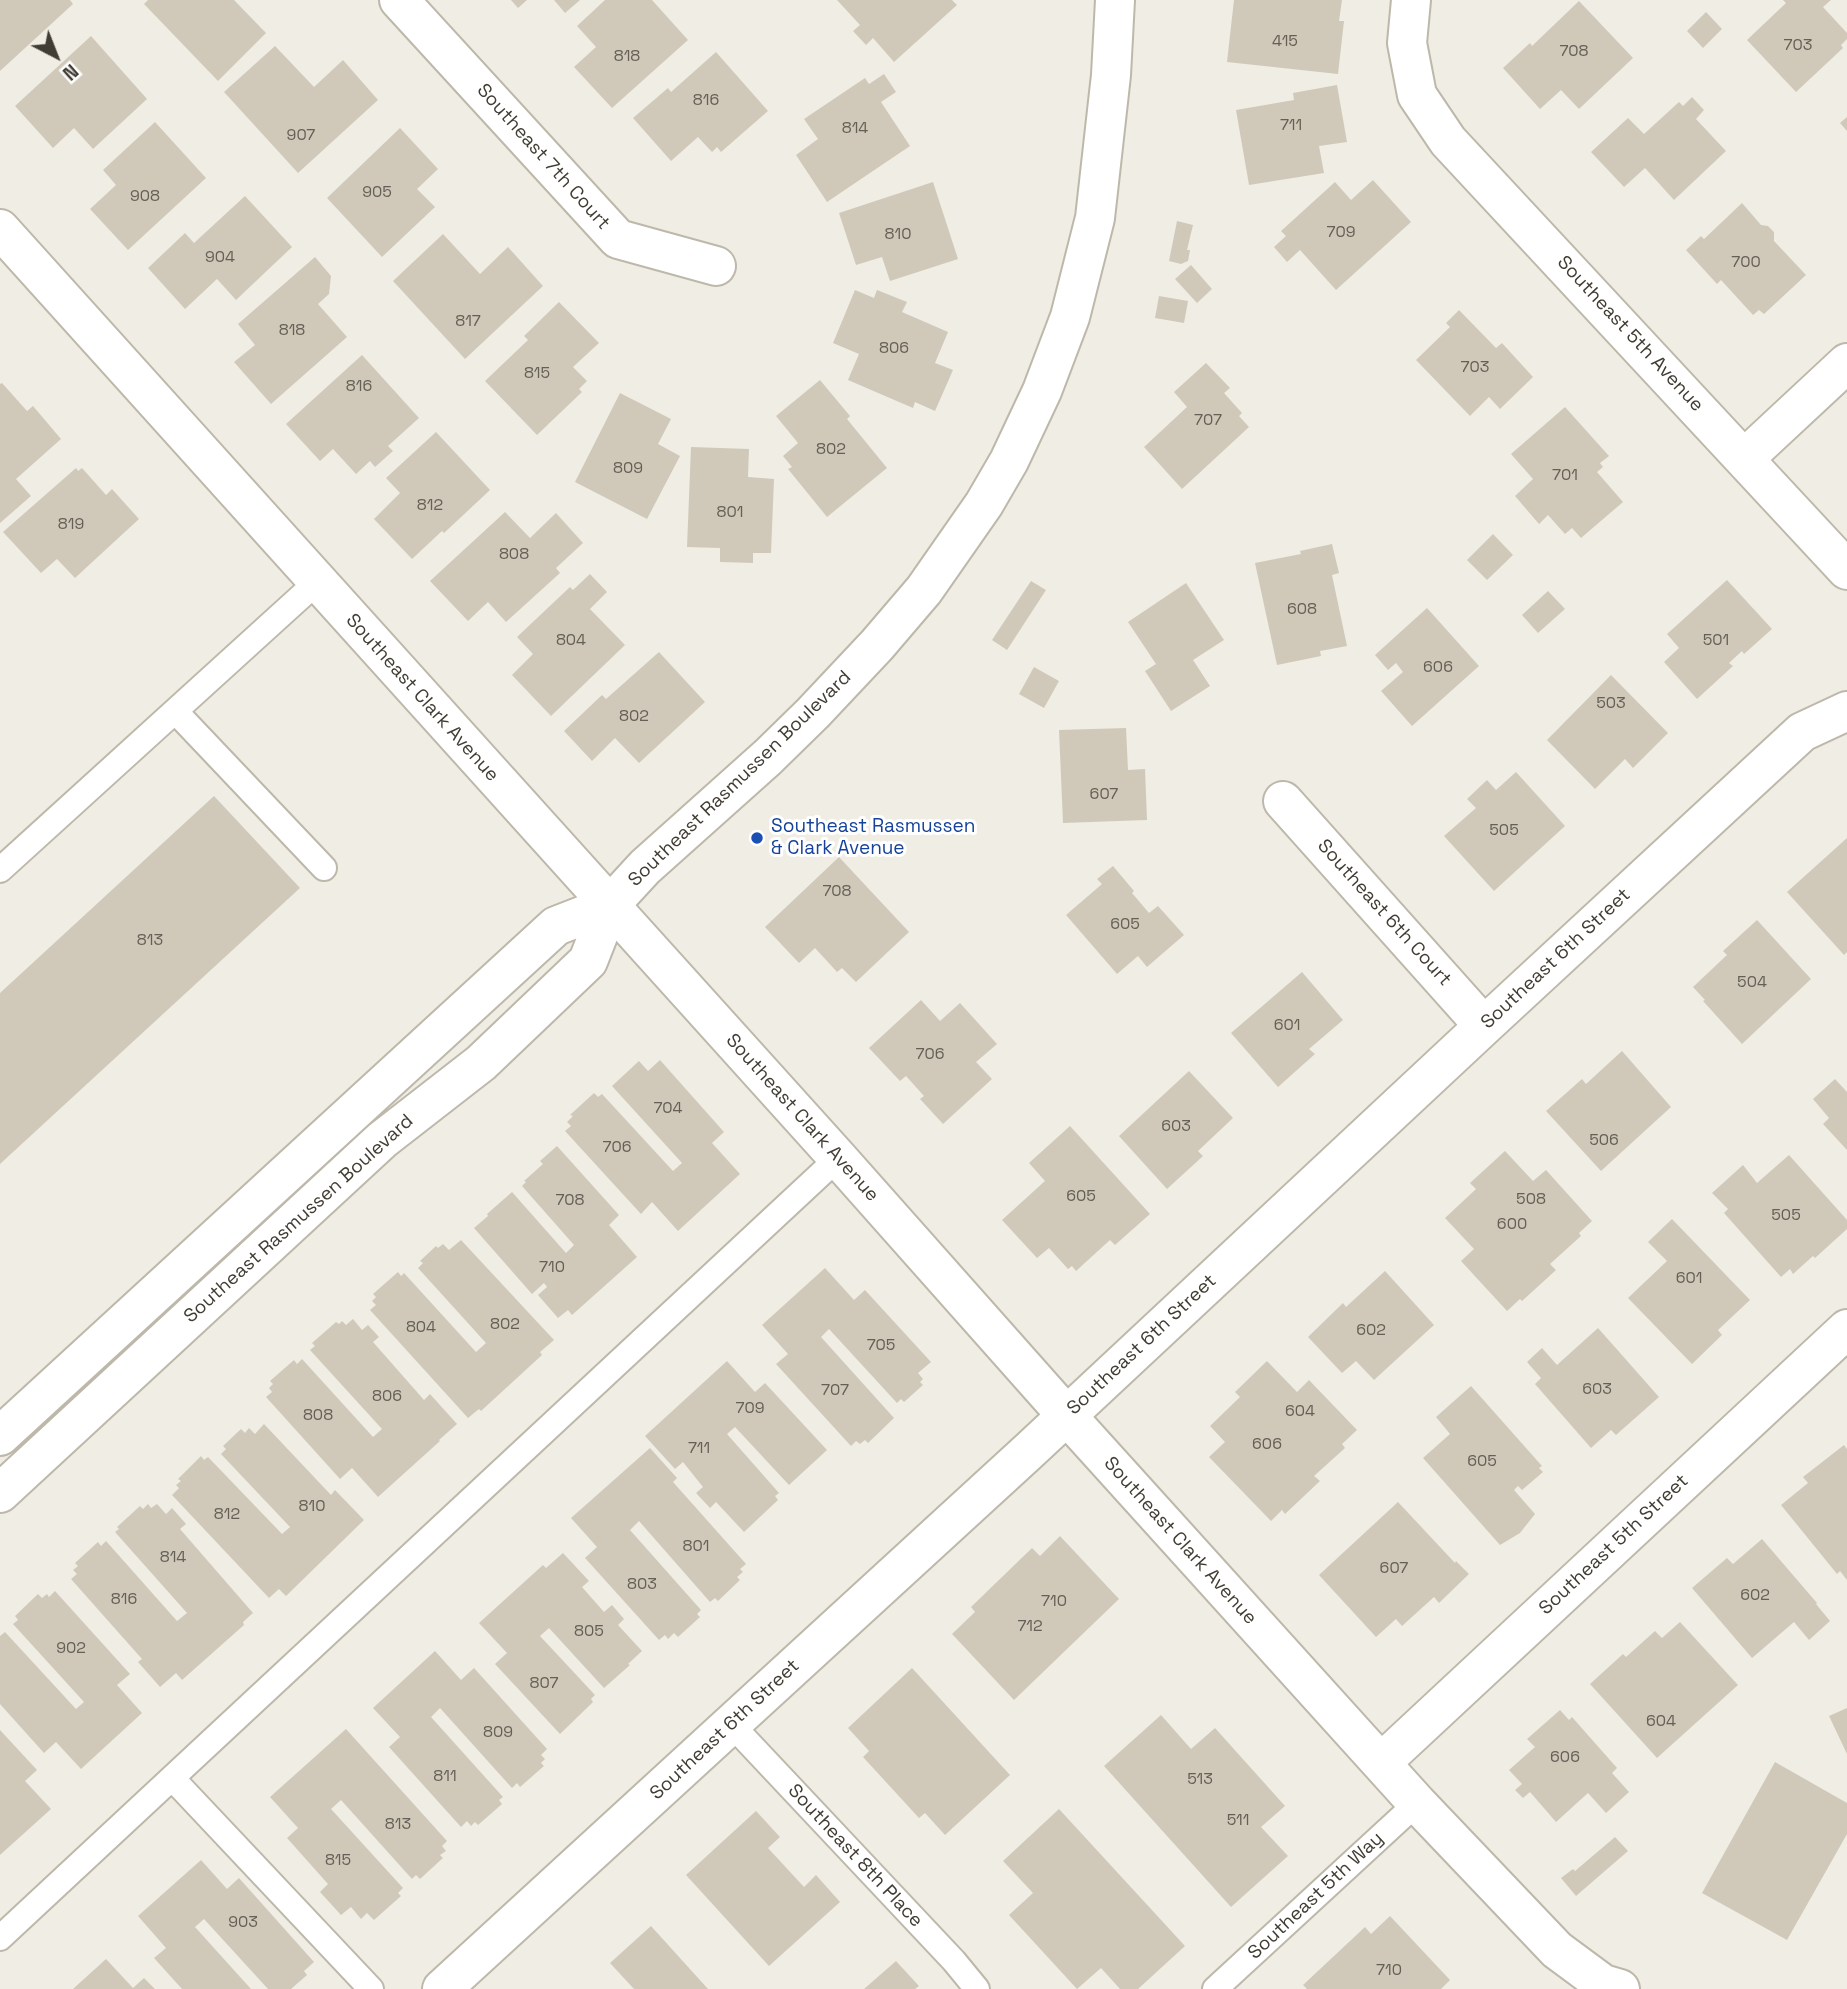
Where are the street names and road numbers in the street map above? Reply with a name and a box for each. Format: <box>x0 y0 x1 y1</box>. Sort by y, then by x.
street label: Southeast 7th Court <box>472 79 614 235</box>
street label: Southeast 5th Avenue <box>1552 251 1708 417</box>
street label: Southeast Clark Avenue <box>341 609 503 787</box>
street label: Southeast Rasmussen Boulevard <box>624 666 856 892</box>
street label: Southeast 6th Court <box>1312 835 1456 991</box>
street label: Southeast 6th Street <box>1477 884 1635 1034</box>
street label: Southeast Clark Avenue <box>721 1029 883 1207</box>
street label: Southeast Rasmussen Boulevard <box>180 1110 418 1328</box>
street label: Southeast 6th Street <box>1063 1270 1221 1420</box>
street label: Southeast Clark Avenue <box>1099 1452 1261 1630</box>
street label: Southeast 5th Street <box>1535 1470 1693 1620</box>
street label: Southeast 6th Street <box>646 1655 804 1805</box>
street label: Southeast 8th Place <box>783 1780 927 1932</box>
street label: Southeast 5th Way <box>1244 1828 1388 1964</box>

